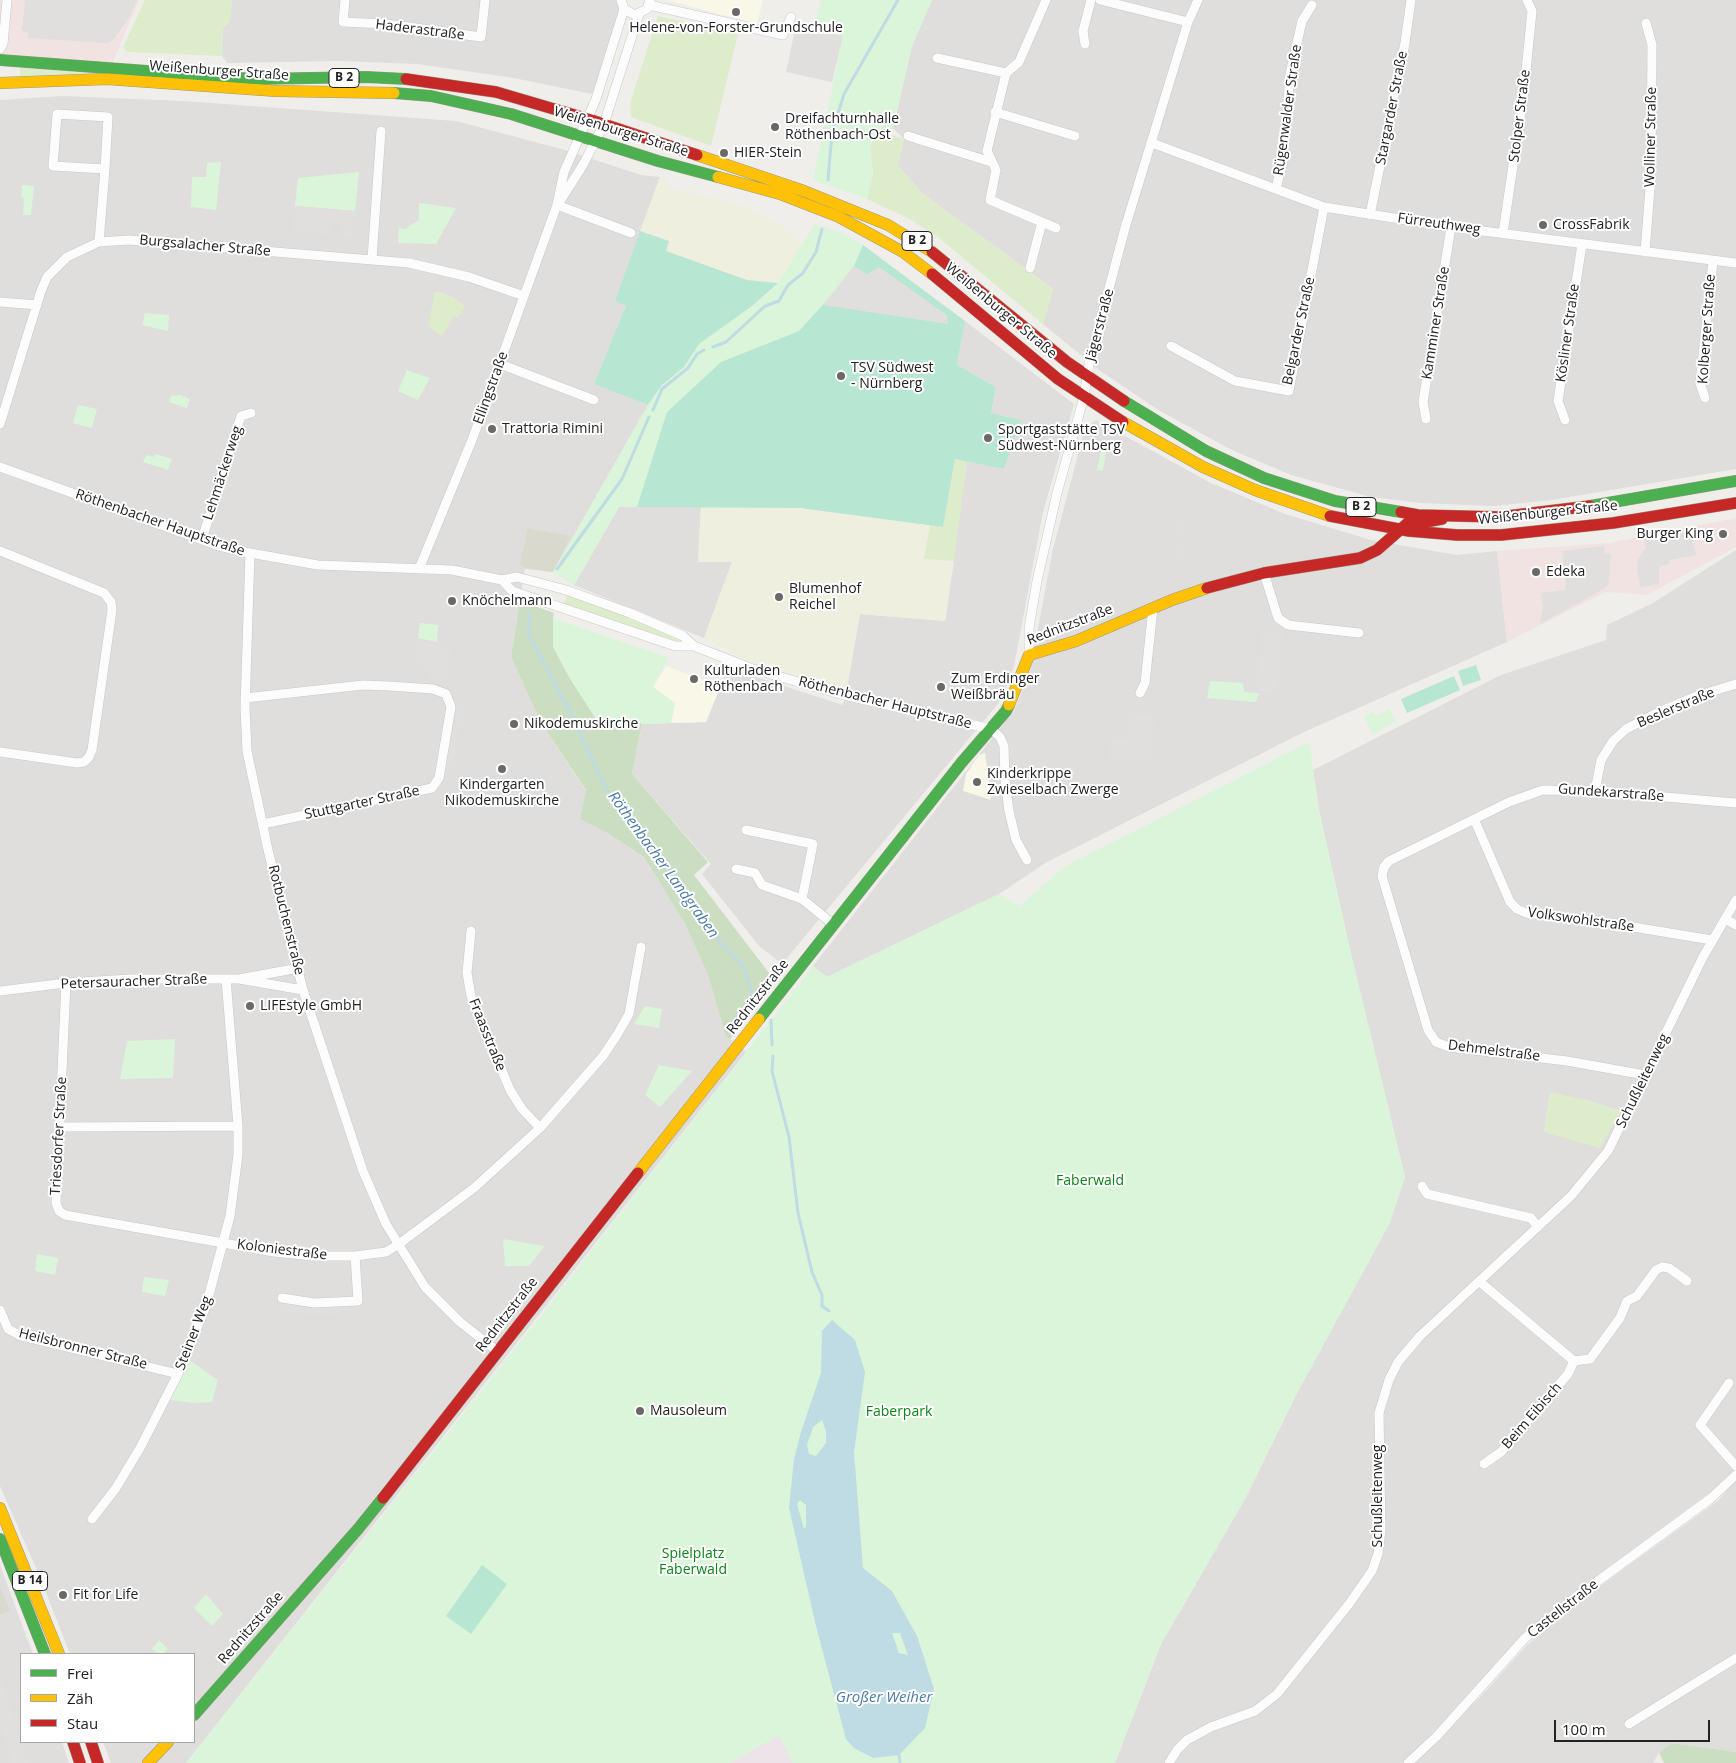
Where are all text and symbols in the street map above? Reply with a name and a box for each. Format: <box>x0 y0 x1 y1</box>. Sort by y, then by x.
marker: Helene-von-Forster-Grundschule <box>730 6 742 18</box>
street label: Haderastraße <box>374 16 466 44</box>
place label: Helene-von-Forster-Grundschule <box>629 20 843 36</box>
street label: Rügenwalder Straße <box>1270 43 1306 177</box>
street label: Stargarder Straße <box>1373 50 1411 166</box>
street label: Weißenburger Straße <box>149 58 289 84</box>
road number: B 2 <box>329 68 359 88</box>
street label: Stolper Straße <box>1506 69 1534 163</box>
street label: Wolliner Straße <box>1642 87 1660 187</box>
street label: Weißenburger Straße <box>552 104 690 160</box>
place label: Dreifachturnhalle Röthenbach-Ost <box>785 111 899 144</box>
marker: Dreifachturnhalle Röthenbach-Ost <box>769 121 781 133</box>
place label: HIER-Stein <box>734 145 802 161</box>
marker: HIER-Stein <box>718 147 730 159</box>
street label: Fürreuthweg <box>1396 210 1482 238</box>
place label: CrossFabrik <box>1553 217 1629 233</box>
marker: CrossFabrik <box>1537 219 1549 231</box>
street label: Burgsalacher Straße <box>139 232 271 260</box>
road number: B 2 <box>902 232 932 250</box>
street label: Weißenburger Straße <box>942 260 1060 362</box>
street label: Kamminer Straße <box>1419 265 1453 381</box>
street label: Kolberger Straße <box>1695 273 1719 385</box>
street label: Belgarder Straße <box>1279 275 1319 387</box>
street label: Kösliner Straße <box>1553 283 1583 383</box>
street label: Jägerstraße <box>1082 287 1118 363</box>
street label: Ellingstraße <box>470 349 512 427</box>
place label: TSV Südwest - Nürnberg <box>851 360 934 392</box>
marker: TSV Südwest - Nürnberg <box>835 370 847 382</box>
place label: Trattoria Rimini <box>502 421 603 437</box>
place label: Sportgaststätte TSV Südwest-Nürnberg <box>998 422 1125 454</box>
marker: Trattoria Rimini <box>486 423 498 435</box>
street label: Lehmäckerweg <box>200 424 246 522</box>
marker: Sportgaststätte TSV Südwest-Nürnberg <box>982 432 994 444</box>
street label: Röthenbacher Hauptstraße <box>73 486 247 560</box>
street label: Weißenburger Straße <box>1478 497 1618 529</box>
road number: B 2 <box>1346 498 1376 516</box>
place label: Burger King <box>1637 526 1713 542</box>
marker: Burger King <box>1717 528 1729 540</box>
place label: Edeka <box>1546 564 1585 580</box>
marker: Edeka <box>1530 566 1542 578</box>
place label: Blumenhof Reichel <box>789 581 861 614</box>
marker: Blumenhof Reichel <box>773 591 785 603</box>
place label: Knöchelmann <box>462 593 552 609</box>
marker: Knöchelmann <box>446 595 458 607</box>
street label: Rednitzstraße <box>1025 601 1115 649</box>
place label: Kulturladen Röthenbach <box>704 663 783 696</box>
place label: Zum Erdinger Weißbräu <box>951 671 1040 704</box>
marker: Kulturladen Röthenbach <box>688 673 700 685</box>
street label: Röthenbacher Hauptstraße <box>797 673 973 733</box>
marker: Zum Erdinger Weißbräu <box>935 681 947 693</box>
street label: Beslerstraße <box>1635 684 1717 732</box>
place label: Nikodemuskirche <box>524 716 638 732</box>
marker: Nikodemuskirche <box>508 718 520 730</box>
marker: Kindergarten Nikodemuskirche <box>496 763 508 775</box>
place label: Kinderkrippe Zwieselbach Zwerge <box>987 766 1119 799</box>
marker: Kinderkrippe Zwieselbach Zwerge <box>971 776 983 788</box>
place label: Kindergarten Nikodemuskirche <box>445 777 559 810</box>
street label: Gundekarstraße <box>1557 781 1665 805</box>
street label: Stuttgarter Straße <box>303 783 421 823</box>
water label: Röthenbacher Landgraben <box>604 788 722 942</box>
street label: Rotbuchenstraße <box>264 863 308 977</box>
street label: Volkswohlstraße <box>1527 904 1635 936</box>
street label: Rednitzstraße <box>724 956 792 1038</box>
street label: Petersauracher Straße <box>60 971 208 993</box>
street label: Fraasstraße <box>465 996 509 1074</box>
place label: LIFEstyle GmbH <box>260 998 362 1014</box>
marker: LIFEstyle GmbH <box>244 1000 256 1012</box>
street label: Schußleitenweg <box>1613 1031 1673 1131</box>
street label: Dehmelstraße <box>1447 1037 1541 1065</box>
street label: Triesdorfer Straße <box>48 1076 70 1196</box>
park label: Faberwald <box>1056 1173 1124 1189</box>
street label: Koloniestraße <box>236 1236 328 1264</box>
street label: Rednitzstraße <box>473 1274 541 1356</box>
street label: Steiner Weg <box>172 1293 216 1373</box>
street label: Heilsbronner Straße <box>17 1325 149 1373</box>
street label: Beim Eibisch <box>1499 1379 1565 1453</box>
place label: Mausoleum <box>650 1403 727 1419</box>
park label: Faberpark <box>866 1404 932 1420</box>
marker: Mausoleum <box>634 1405 646 1417</box>
street label: Schußleitenweg <box>1370 1445 1386 1547</box>
park label: Spielplatz Faberwald <box>659 1546 727 1578</box>
road number: B 14 <box>12 1572 48 1590</box>
street label: Castellstraße <box>1524 1576 1602 1642</box>
place label: Fit for Life <box>73 1587 138 1603</box>
street label: Rednitzstraße <box>215 1588 287 1668</box>
marker: Fit for Life <box>57 1589 69 1601</box>
legend <box>20 1653 195 1743</box>
text: Frei <box>67 1663 93 1683</box>
text: Zäh <box>67 1688 93 1708</box>
water label: Großer Weiher <box>836 1689 932 1707</box>
scale bar <box>1556 1710 1712 1742</box>
text: Stau <box>67 1713 98 1733</box>
text: 100 m <box>1562 1719 1606 1739</box>

